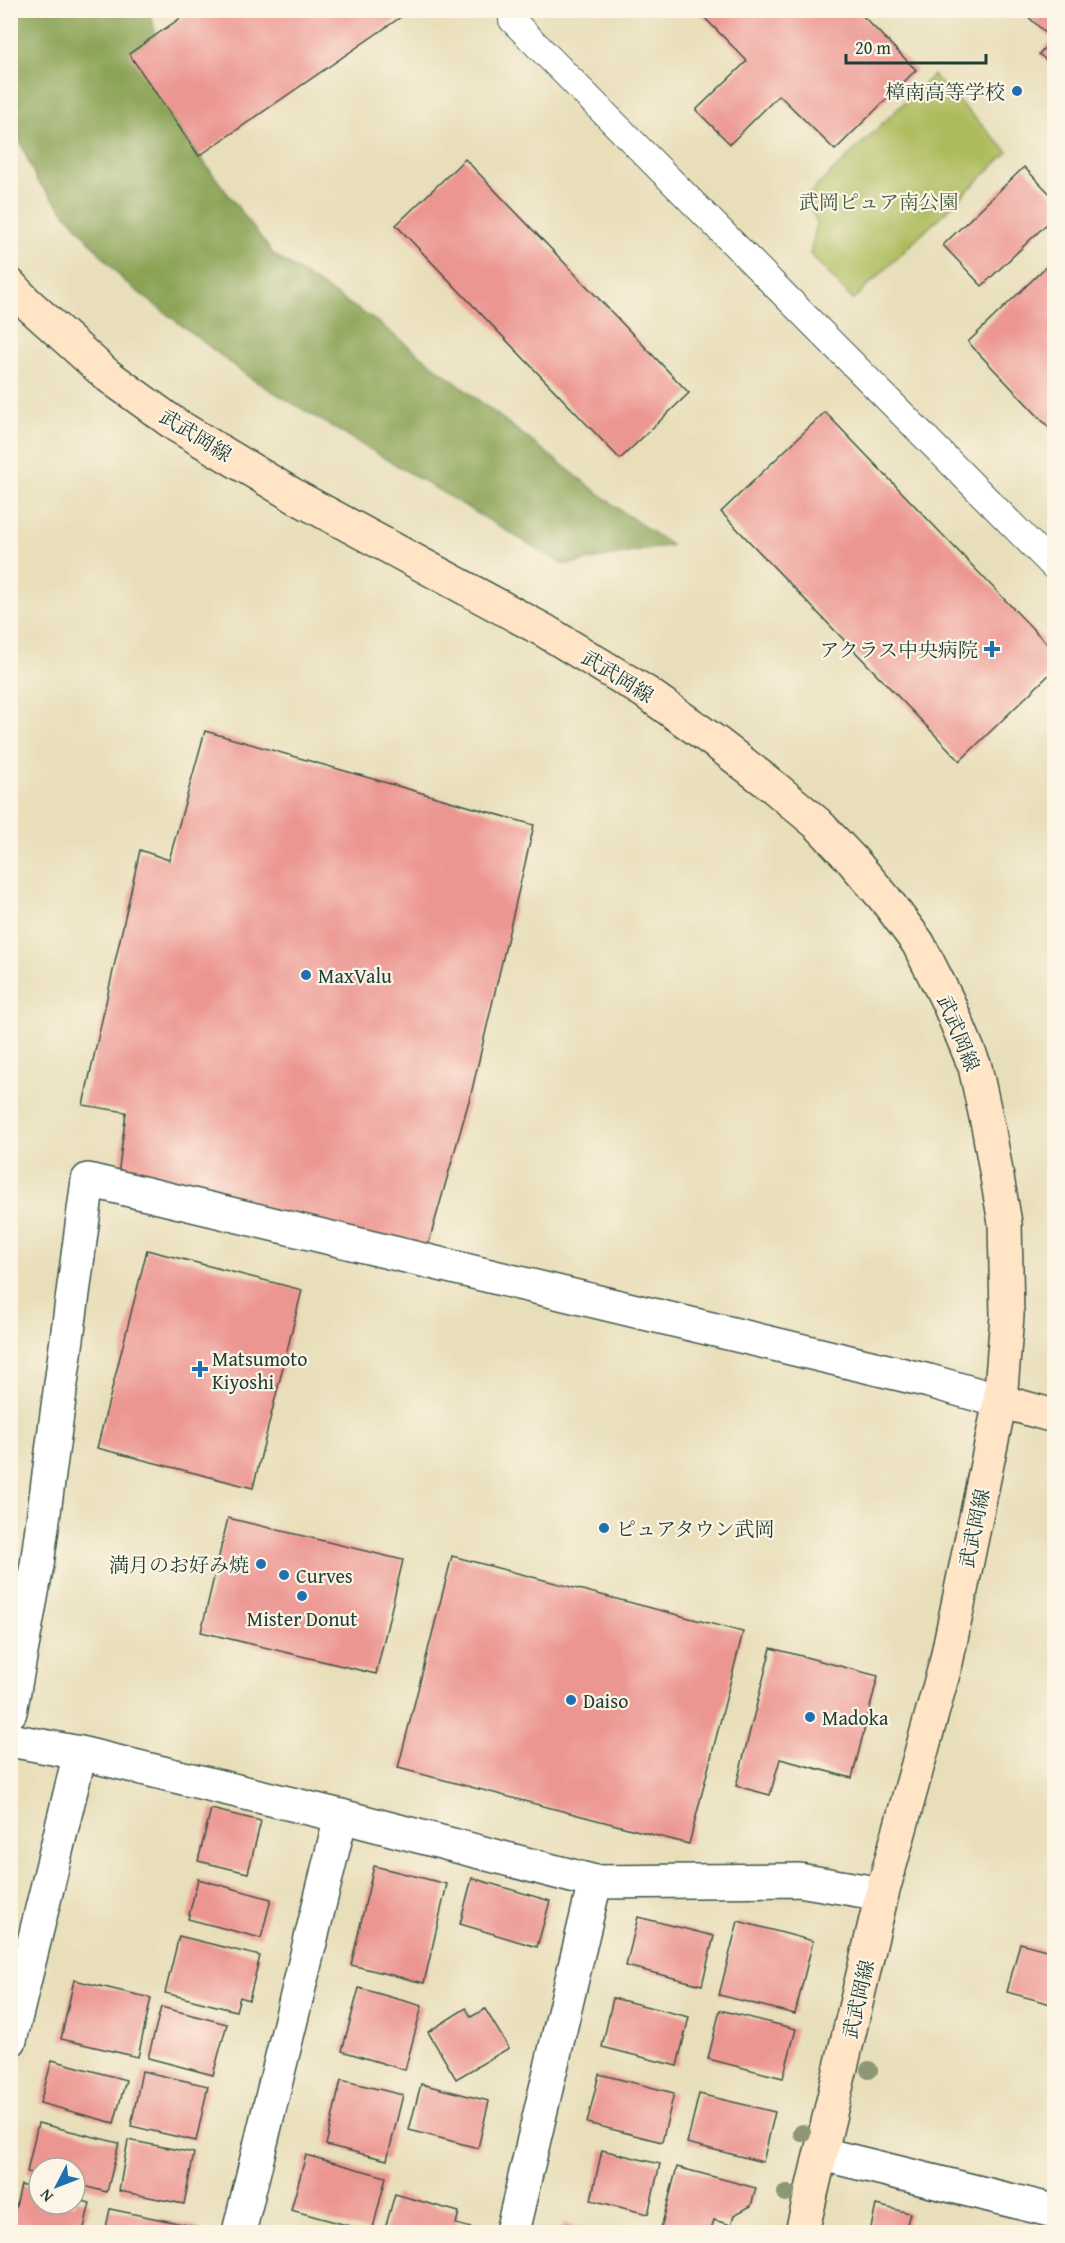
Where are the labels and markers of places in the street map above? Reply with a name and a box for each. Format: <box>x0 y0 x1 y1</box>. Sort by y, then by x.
place label: 樟南高等学校 <box>885 77 1005 106</box>
marker: 樟南高等学校 <box>1010 84 1024 98</box>
place label: アクラス中央病院 <box>819 635 978 664</box>
marker: アクラス中央病院 <box>983 640 1001 658</box>
place label: MaxValu <box>318 961 392 990</box>
marker: MaxValu <box>299 968 313 982</box>
place label: Matsumoto Kiyoshi <box>212 1344 307 1396</box>
marker: Matsumoto Kiyoshi <box>193 1362 207 1376</box>
place label: ピュアタウン武岡 <box>616 1514 775 1543</box>
marker: ピュアタウン武岡 <box>597 1521 611 1535</box>
place label: 満月のお好み焼 <box>109 1550 249 1579</box>
marker: 満月のお好み焼 <box>254 1557 268 1571</box>
place label: Curves <box>296 1561 353 1590</box>
marker: Curves <box>277 1568 291 1582</box>
marker: Mister Donut <box>295 1589 309 1603</box>
place label: Mister Donut <box>247 1604 357 1633</box>
place label: Daiso <box>583 1686 628 1715</box>
marker: Daiso <box>564 1693 578 1707</box>
place label: Madoka <box>822 1703 889 1732</box>
marker: Madoka <box>803 1710 817 1724</box>

